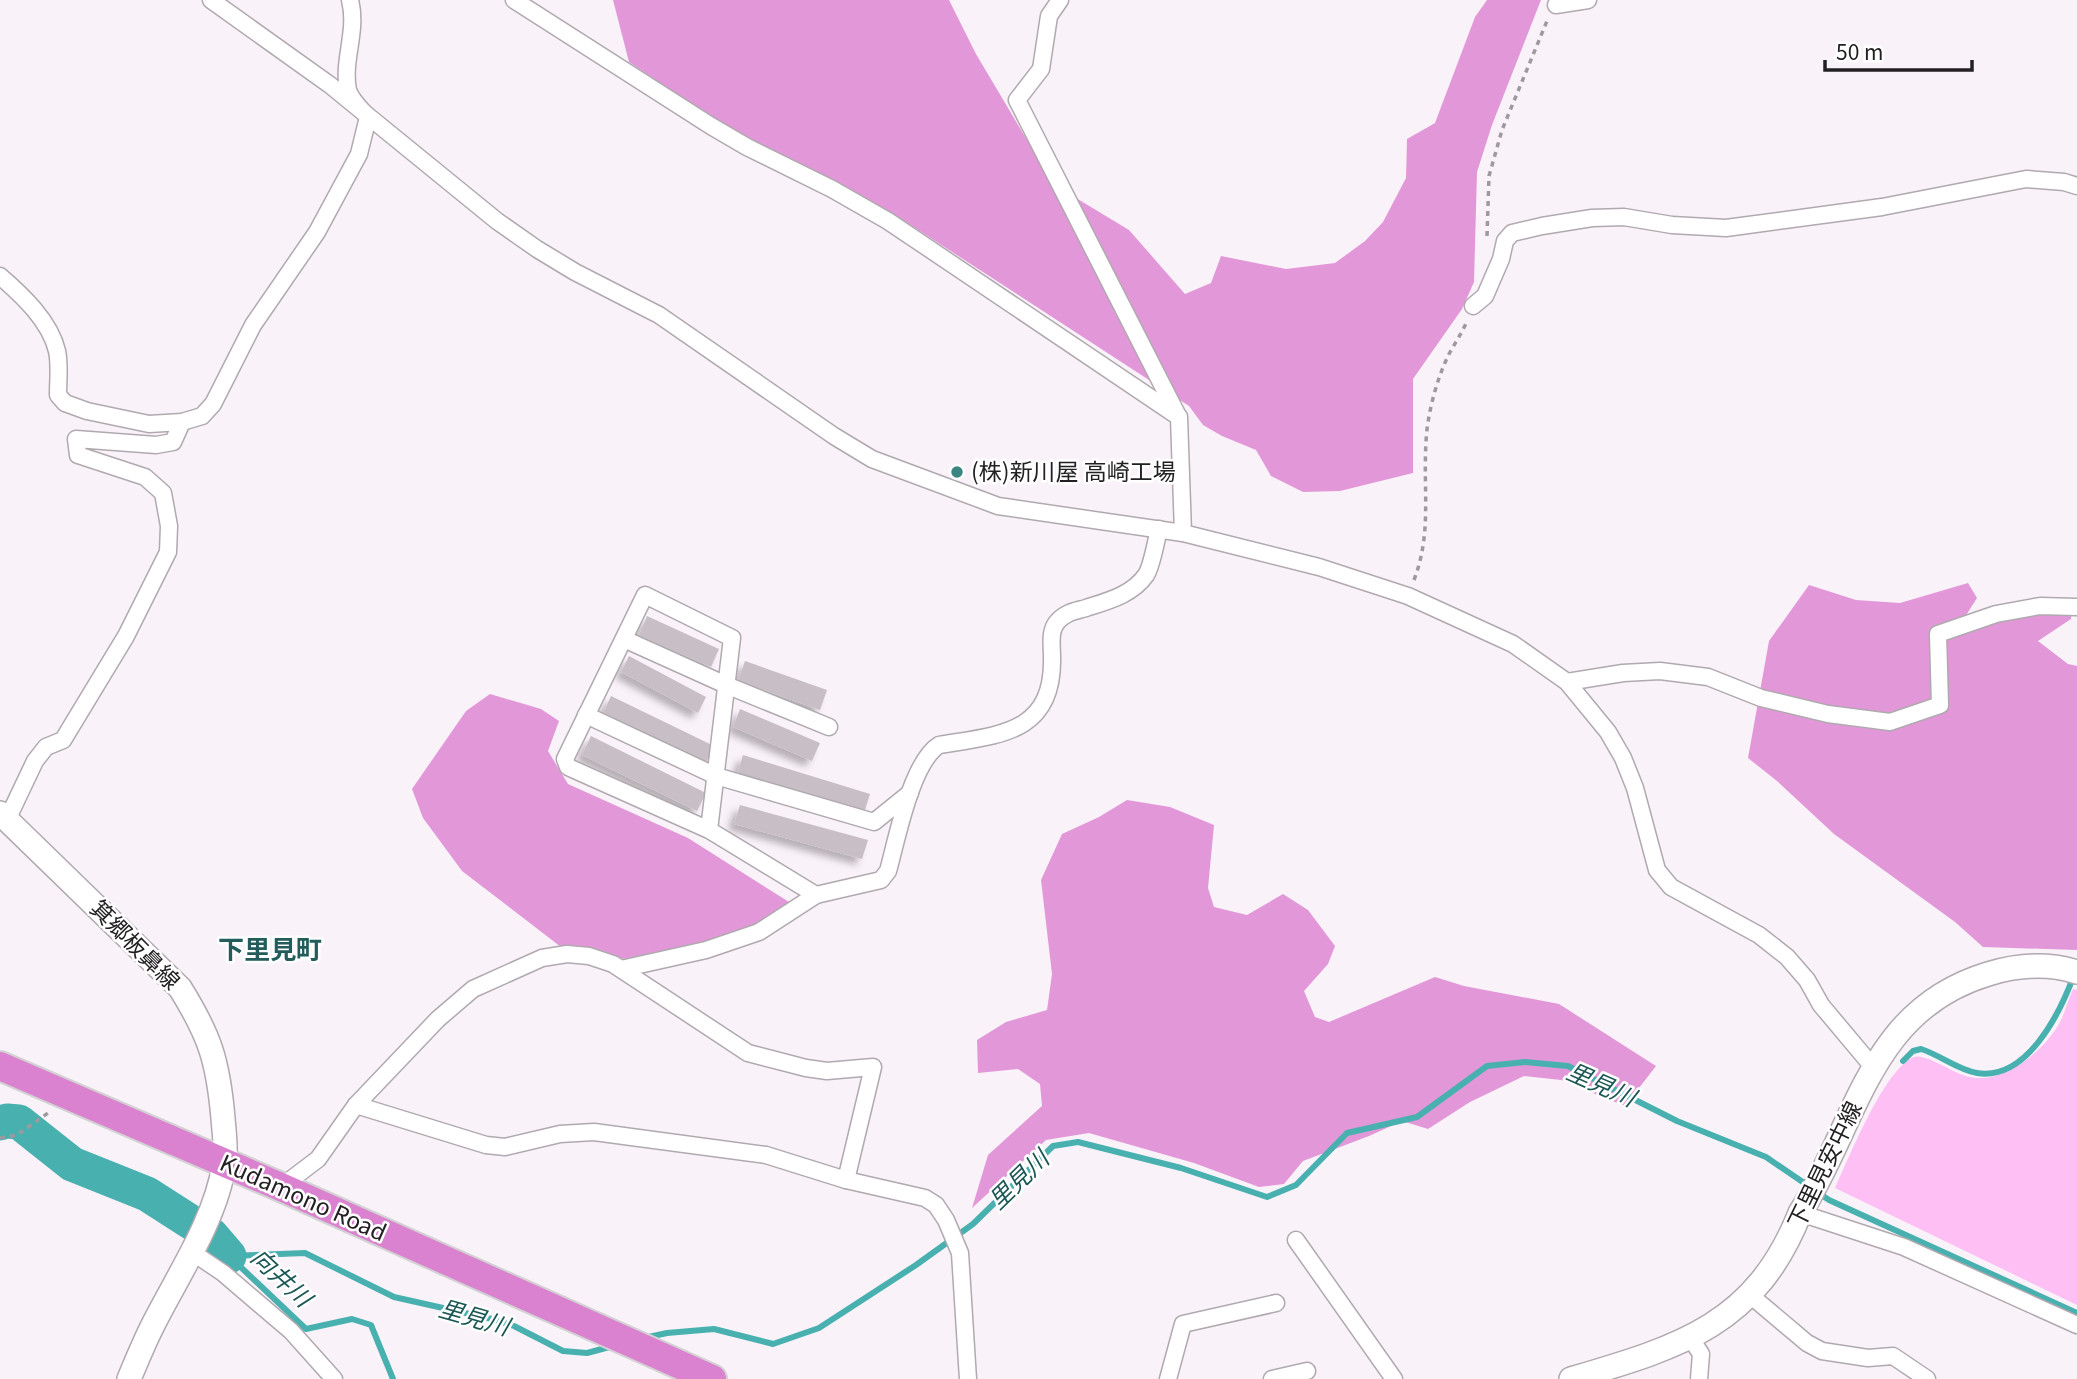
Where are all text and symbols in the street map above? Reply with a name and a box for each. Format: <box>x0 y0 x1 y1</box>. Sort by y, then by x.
scale bar <box>1825 28 1972 72</box>
text: 50 m <box>1836 36 1883 66</box>
place label: (株)新川屋 高崎工場 <box>971 453 1176 487</box>
marker: (株)新川屋 高崎工場 <box>949 464 965 480</box>
street label: 箕郷板鼻線 <box>84 891 189 996</box>
district label: 下里見町 <box>218 929 322 966</box>
water label: 里見川 <box>1562 1052 1645 1115</box>
street label: 下里見安中線 <box>1778 1095 1869 1234</box>
water label: 里見川 <box>979 1139 1057 1216</box>
street label: Kudamono Road <box>215 1144 392 1248</box>
water label: 向井川 <box>244 1239 323 1316</box>
water label: 里見川 <box>435 1289 517 1343</box>

